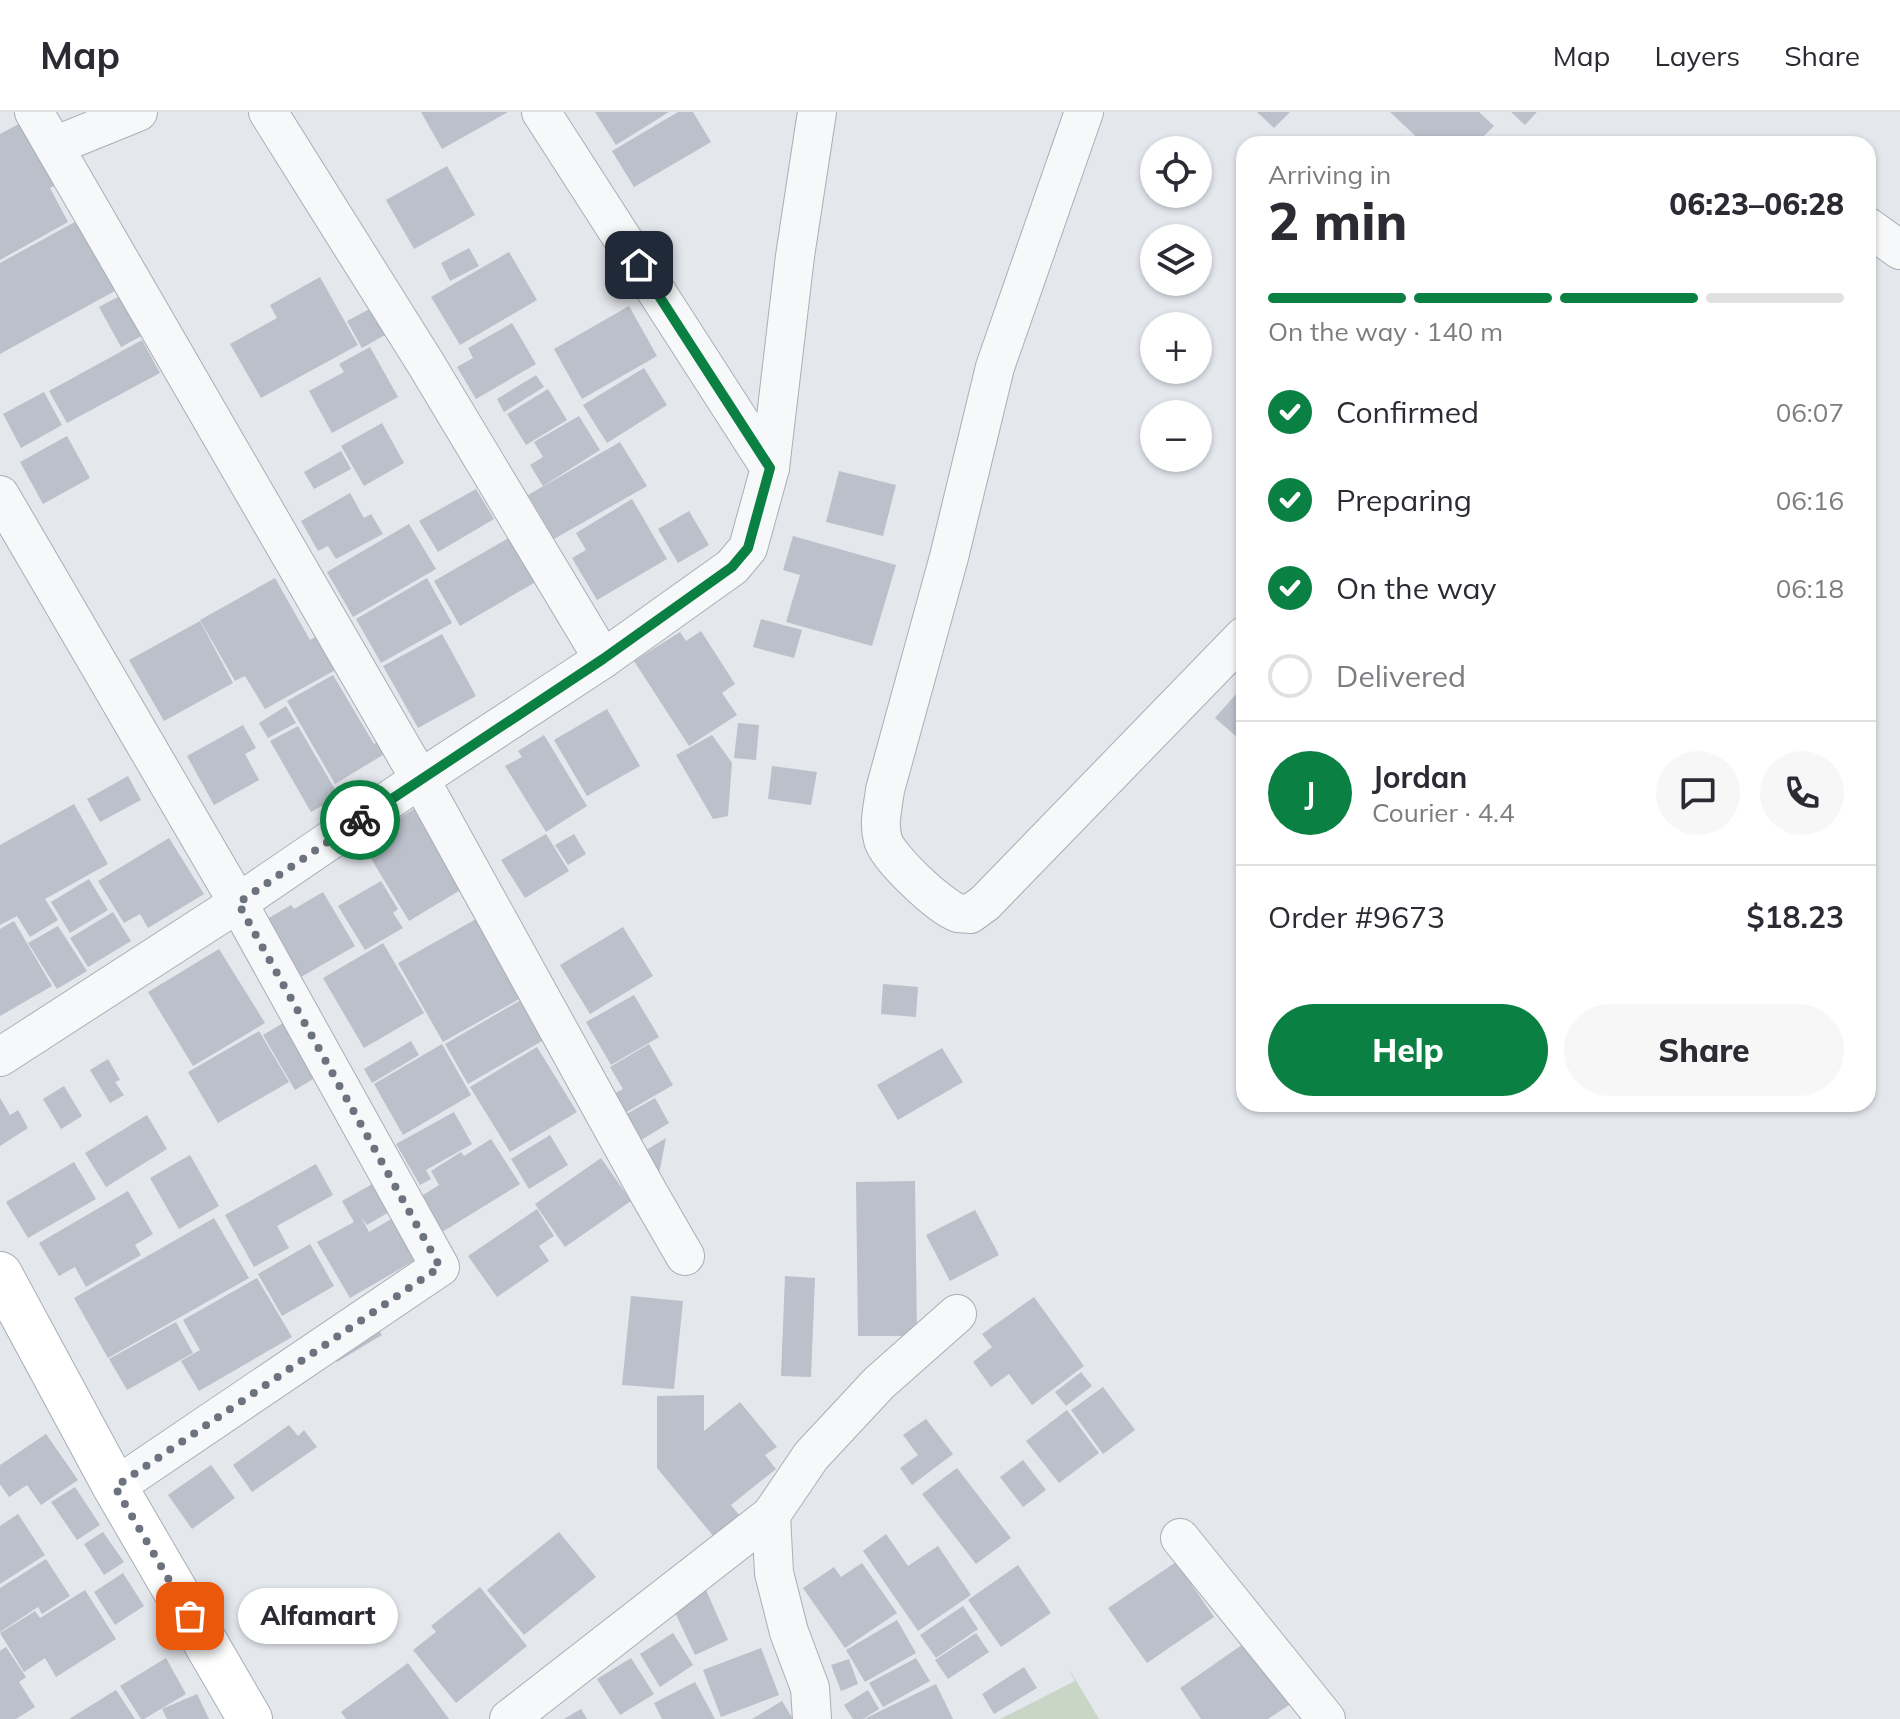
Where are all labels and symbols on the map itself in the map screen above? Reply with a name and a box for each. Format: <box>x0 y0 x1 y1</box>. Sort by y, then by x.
pin <box>605 231 673 299</box>
courier <box>320 780 400 860</box>
pin <box>156 1582 224 1650</box>
callout: Alfamart <box>238 1588 398 1644</box>

